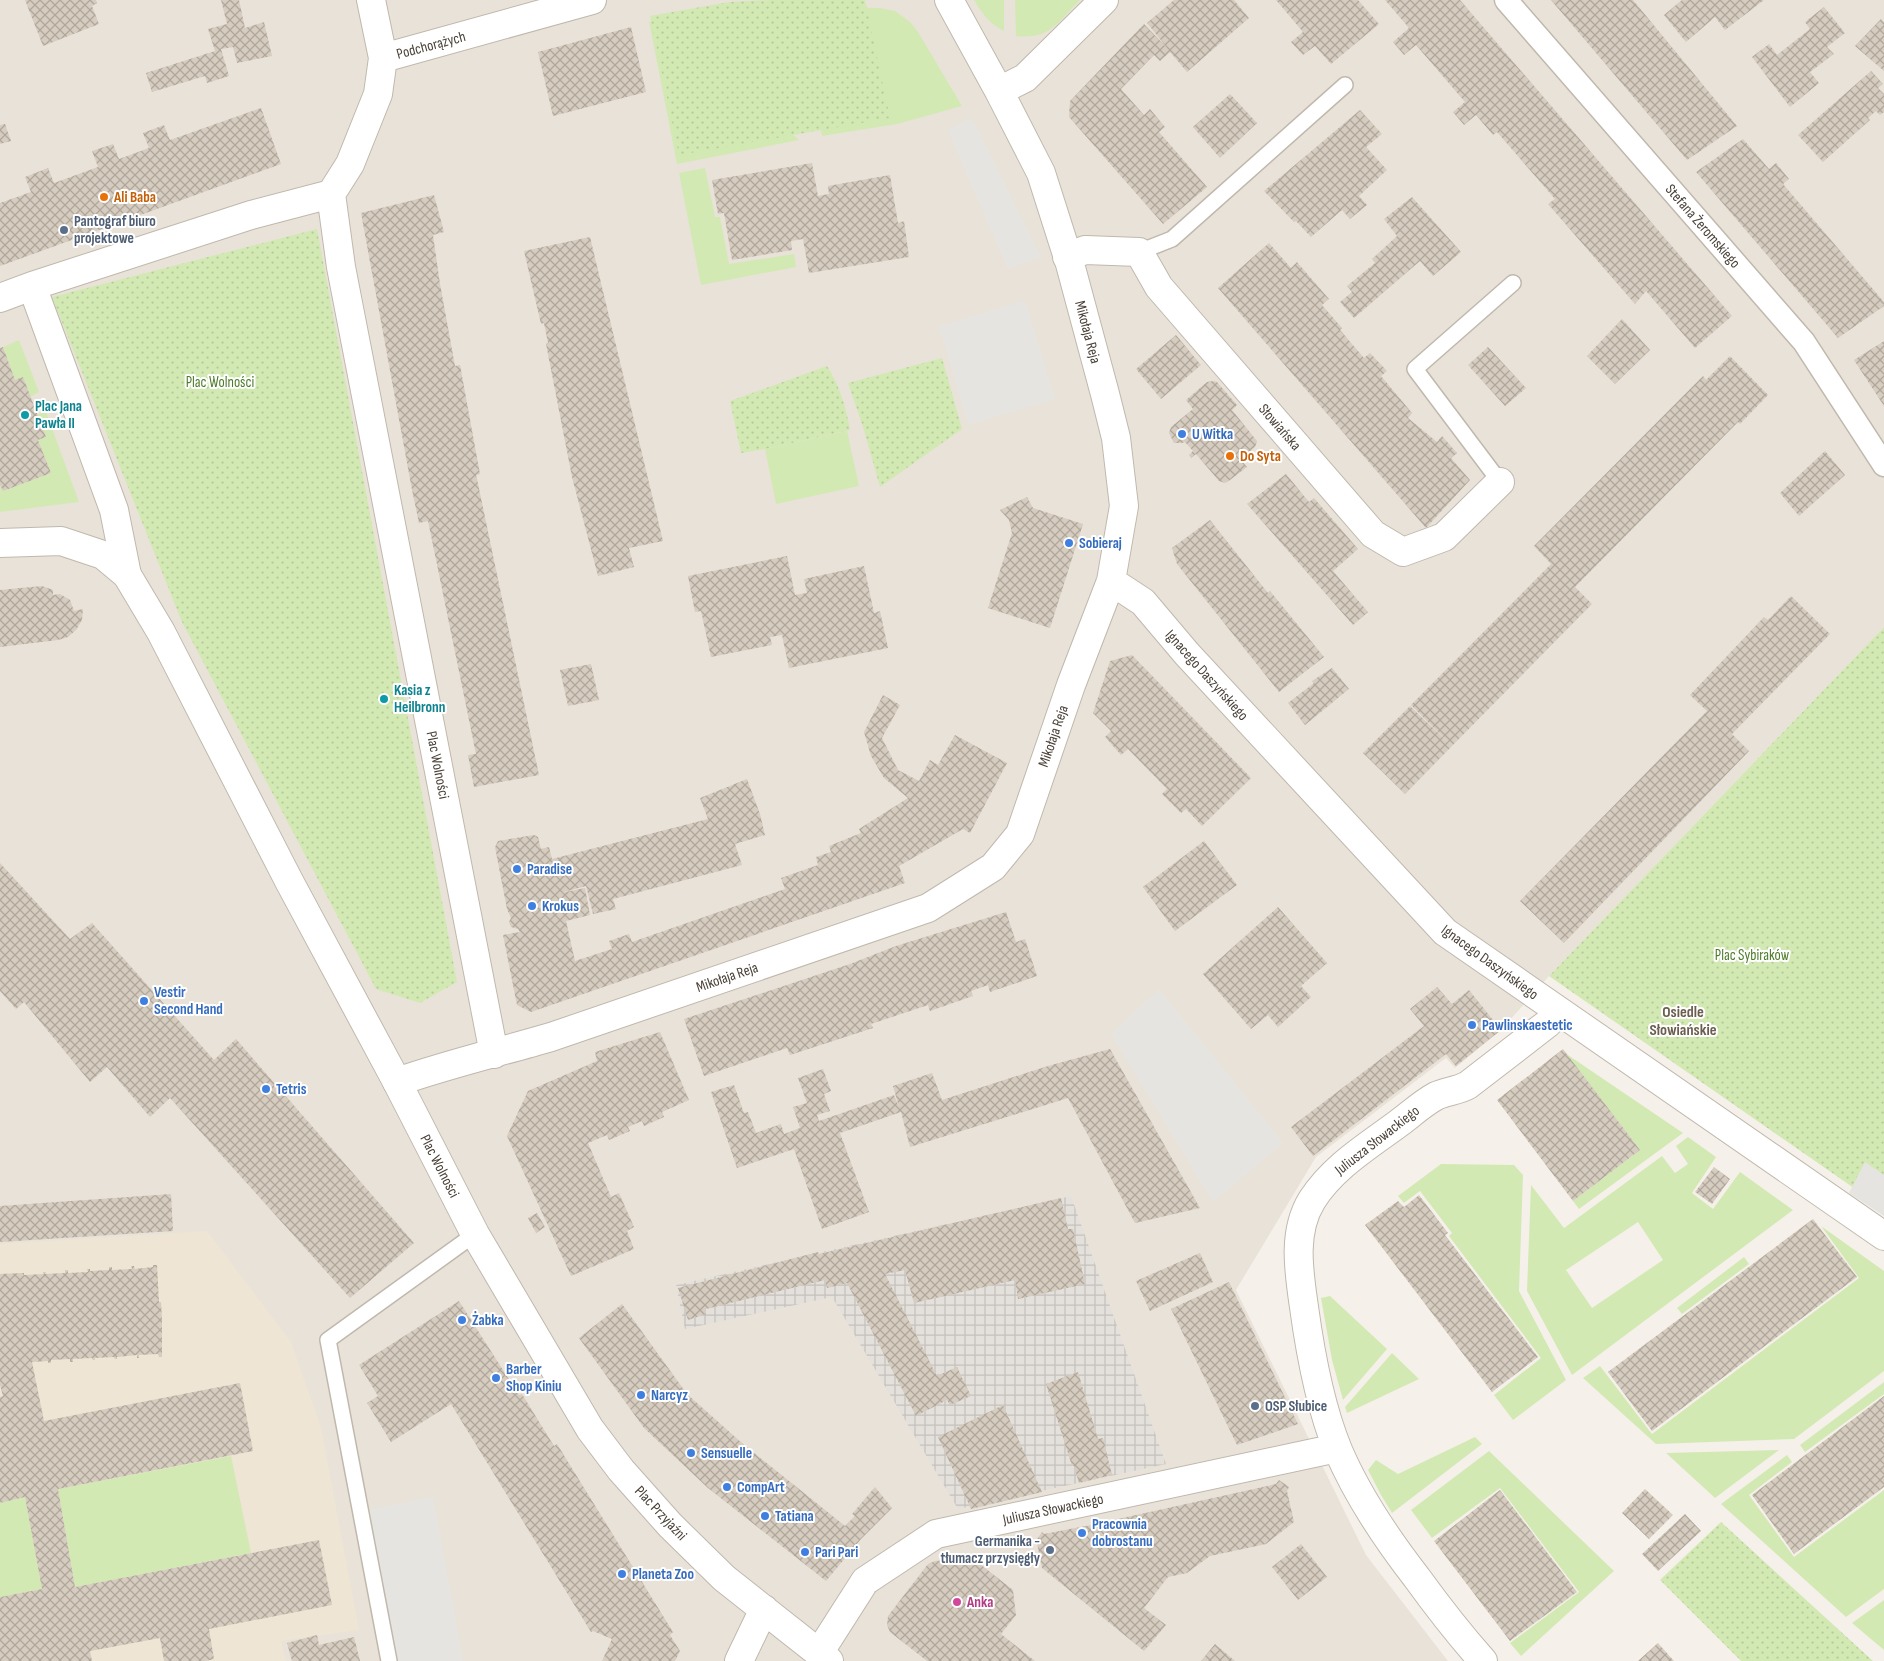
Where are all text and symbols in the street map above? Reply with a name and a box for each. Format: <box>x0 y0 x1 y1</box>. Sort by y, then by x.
street label: Podchorążych <box>394 27 468 64</box>
street label: Stefana Żeromskiego <box>1661 180 1744 272</box>
place label: Ali Baba <box>113 188 156 207</box>
marker: Ali Baba <box>98 191 110 203</box>
place label: Pantograf biuro projektowe <box>74 212 156 248</box>
marker: Pantograf biuro projektowe <box>58 224 70 236</box>
street label: Mikołaja Reja <box>1070 299 1105 366</box>
park label: Plac Wolności <box>186 373 255 392</box>
place label: Plac Jana Pawła II <box>35 397 82 433</box>
street label: Słowiańska <box>1254 400 1305 455</box>
marker: Plac Jana Pawła II <box>19 409 31 421</box>
place label: U Witka <box>1192 425 1233 444</box>
marker: U Witka <box>1176 428 1188 440</box>
place label: Do Syta <box>1240 447 1281 466</box>
marker: Do Syta <box>1224 450 1236 462</box>
place label: Sobieraj <box>1079 534 1122 553</box>
marker: Sobieraj <box>1063 537 1075 549</box>
street label: Ignacego Daszyńskiego <box>1161 626 1252 725</box>
place label: Kasia z Heilbronn <box>394 681 445 717</box>
marker: Kasia z Heilbronn <box>378 693 390 705</box>
street label: Mikołaja Reja <box>1034 703 1073 770</box>
street label: Plac Wolności <box>422 730 453 801</box>
place label: Paradise <box>527 860 572 879</box>
marker: Paradise <box>511 863 523 875</box>
place label: Krokus <box>542 897 579 916</box>
marker: Krokus <box>526 900 538 912</box>
street label: Ignacego Daszyńskiego <box>1437 921 1542 1004</box>
park label: Plac Sybiraków <box>1715 946 1790 965</box>
street label: Mikołaja Reja <box>694 958 761 997</box>
place label: Vestir Second Hand <box>154 983 223 1019</box>
marker: Vestir Second Hand <box>138 995 150 1007</box>
district label: Osiedle Słowiańskie <box>1650 1003 1717 1040</box>
place label: Pawlinskaestetic <box>1482 1016 1573 1035</box>
marker: Pawlinskaestetic <box>1466 1019 1478 1031</box>
place label: Tetris <box>276 1080 307 1099</box>
marker: Tetris <box>260 1083 272 1095</box>
street label: Juliusza Słowackiego <box>1330 1101 1423 1180</box>
street label: Plac Wolności <box>416 1131 464 1201</box>
place label: Żabka <box>472 1311 504 1330</box>
marker: Żabka <box>456 1314 468 1326</box>
place label: Barber Shop Kiniu <box>506 1360 562 1396</box>
marker: Barber Shop Kiniu <box>490 1372 502 1384</box>
place label: Narcyz <box>651 1386 688 1405</box>
marker: Narcyz <box>635 1389 647 1401</box>
place label: OSP Słubice <box>1265 1397 1327 1416</box>
marker: OSP Słubice <box>1249 1400 1261 1412</box>
place label: Sensuelle <box>701 1444 752 1463</box>
marker: Sensuelle <box>685 1447 697 1459</box>
place label: CompArt <box>737 1478 785 1497</box>
marker: CompArt <box>721 1481 733 1493</box>
street label: Plac Przyjaźni <box>630 1482 691 1545</box>
street label: Juliusza Słowackiego <box>1000 1490 1105 1530</box>
place label: Tatiana <box>775 1507 814 1526</box>
marker: Tatiana <box>759 1510 771 1522</box>
place label: Pracownia dobrostanu <box>1092 1515 1153 1551</box>
marker: Pracownia dobrostanu <box>1076 1527 1088 1539</box>
place label: Germanika - tłumacz przysięgły <box>940 1532 1041 1568</box>
place label: Pari Pari <box>815 1543 858 1562</box>
marker: Germanika - tłumacz przysięgły <box>1044 1544 1056 1556</box>
marker: Pari Pari <box>799 1546 811 1558</box>
place label: Planeta Zoo <box>632 1565 694 1584</box>
marker: Planeta Zoo <box>616 1568 628 1580</box>
place label: Anka <box>966 1593 993 1612</box>
marker: Anka <box>951 1596 963 1608</box>

